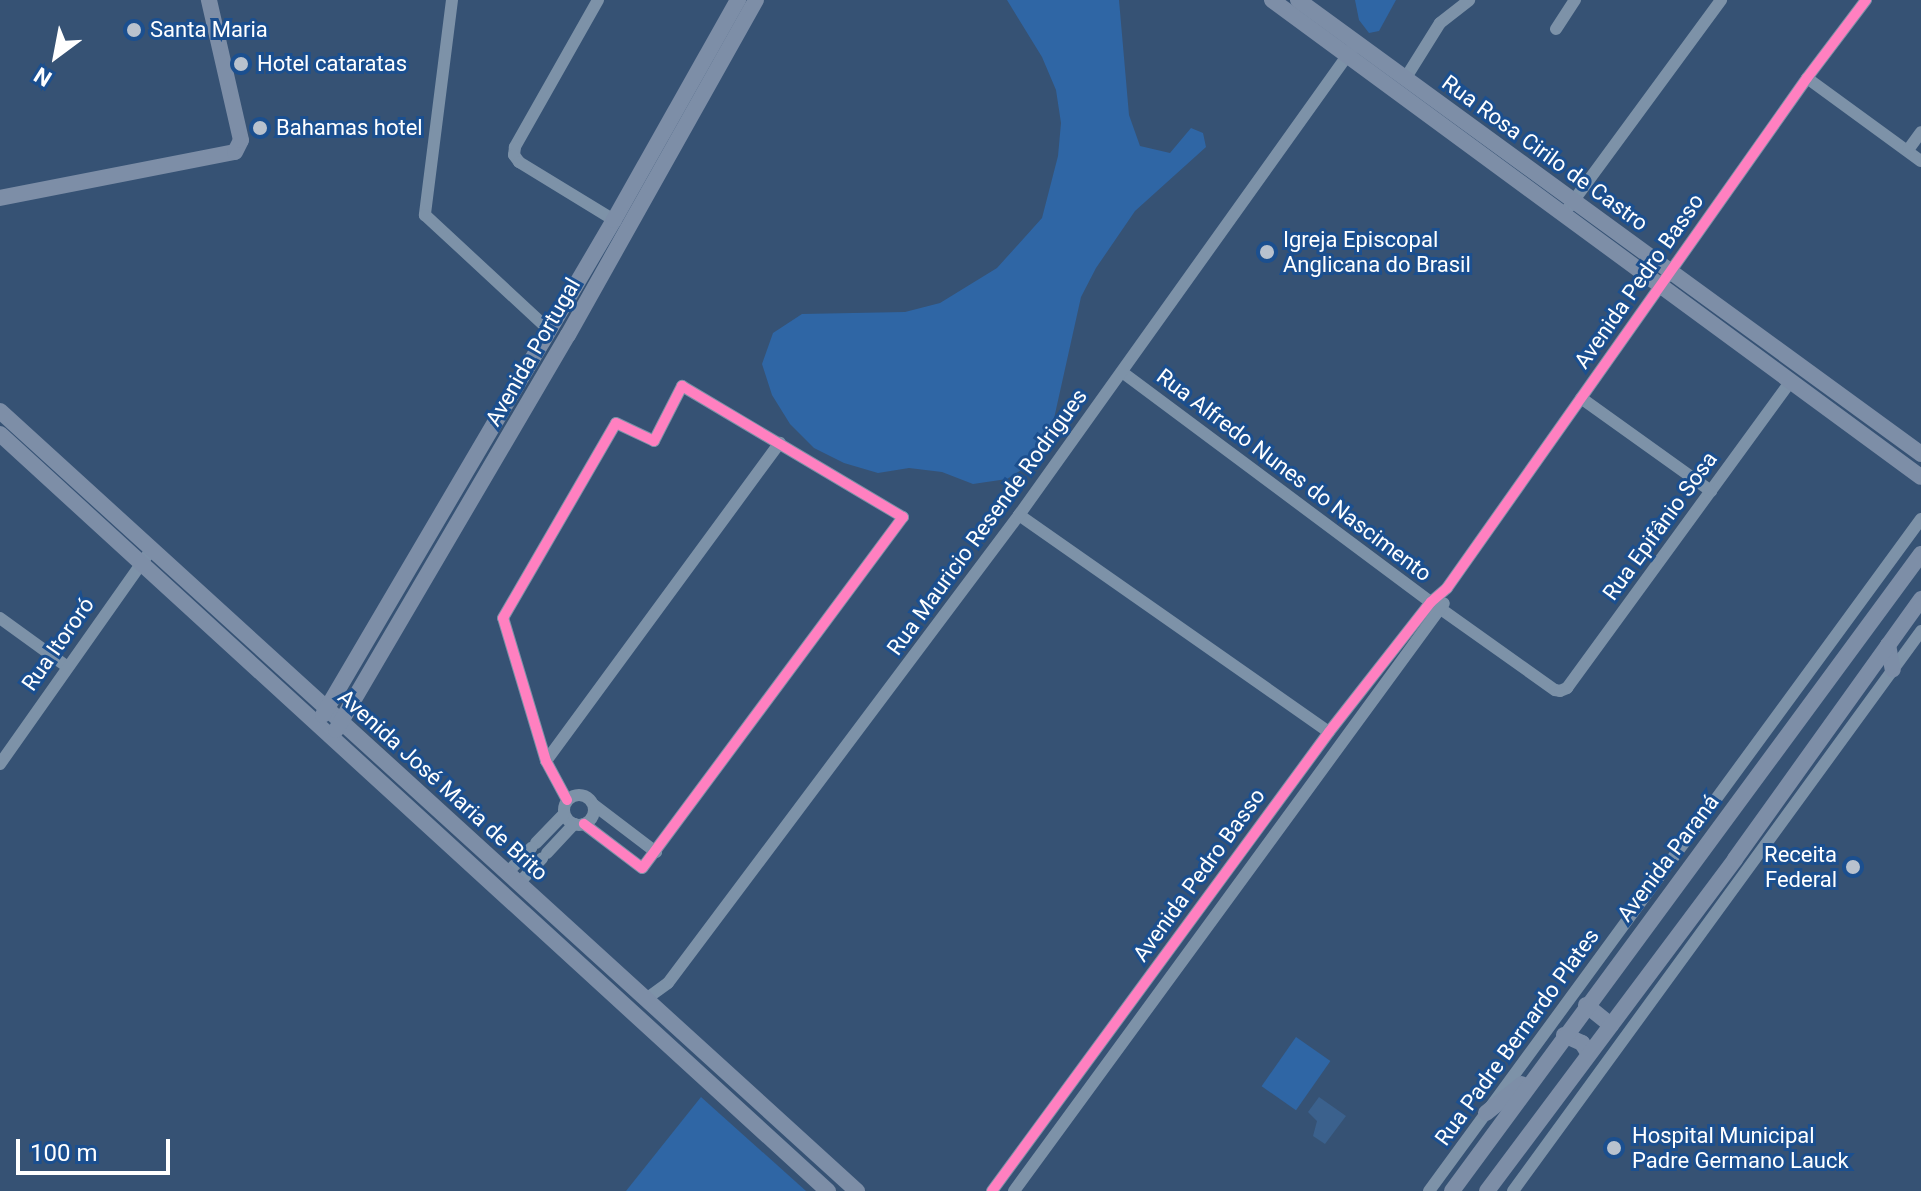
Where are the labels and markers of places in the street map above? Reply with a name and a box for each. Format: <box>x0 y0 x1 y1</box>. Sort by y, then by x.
place label: Santa Maria <box>150 17 268 43</box>
marker: Santa Maria <box>125 21 143 39</box>
place label: Hotel cataratas <box>257 51 407 77</box>
marker: Hotel cataratas <box>232 55 250 73</box>
place label: Bahamas hotel <box>276 115 423 141</box>
marker: Bahamas hotel <box>251 119 269 137</box>
place label: Igreja Episcopal Anglicana do Brasil <box>1283 226 1471 278</box>
marker: Igreja Episcopal Anglicana do Brasil <box>1258 243 1276 261</box>
place label: Receita Federal <box>1764 841 1837 892</box>
marker: Receita Federal <box>1844 858 1862 876</box>
place label: Hospital Municipal Padre Germano Lauck <box>1632 1122 1849 1174</box>
marker: Hospital Municipal Padre Germano Lauck <box>1603 1137 1625 1159</box>

